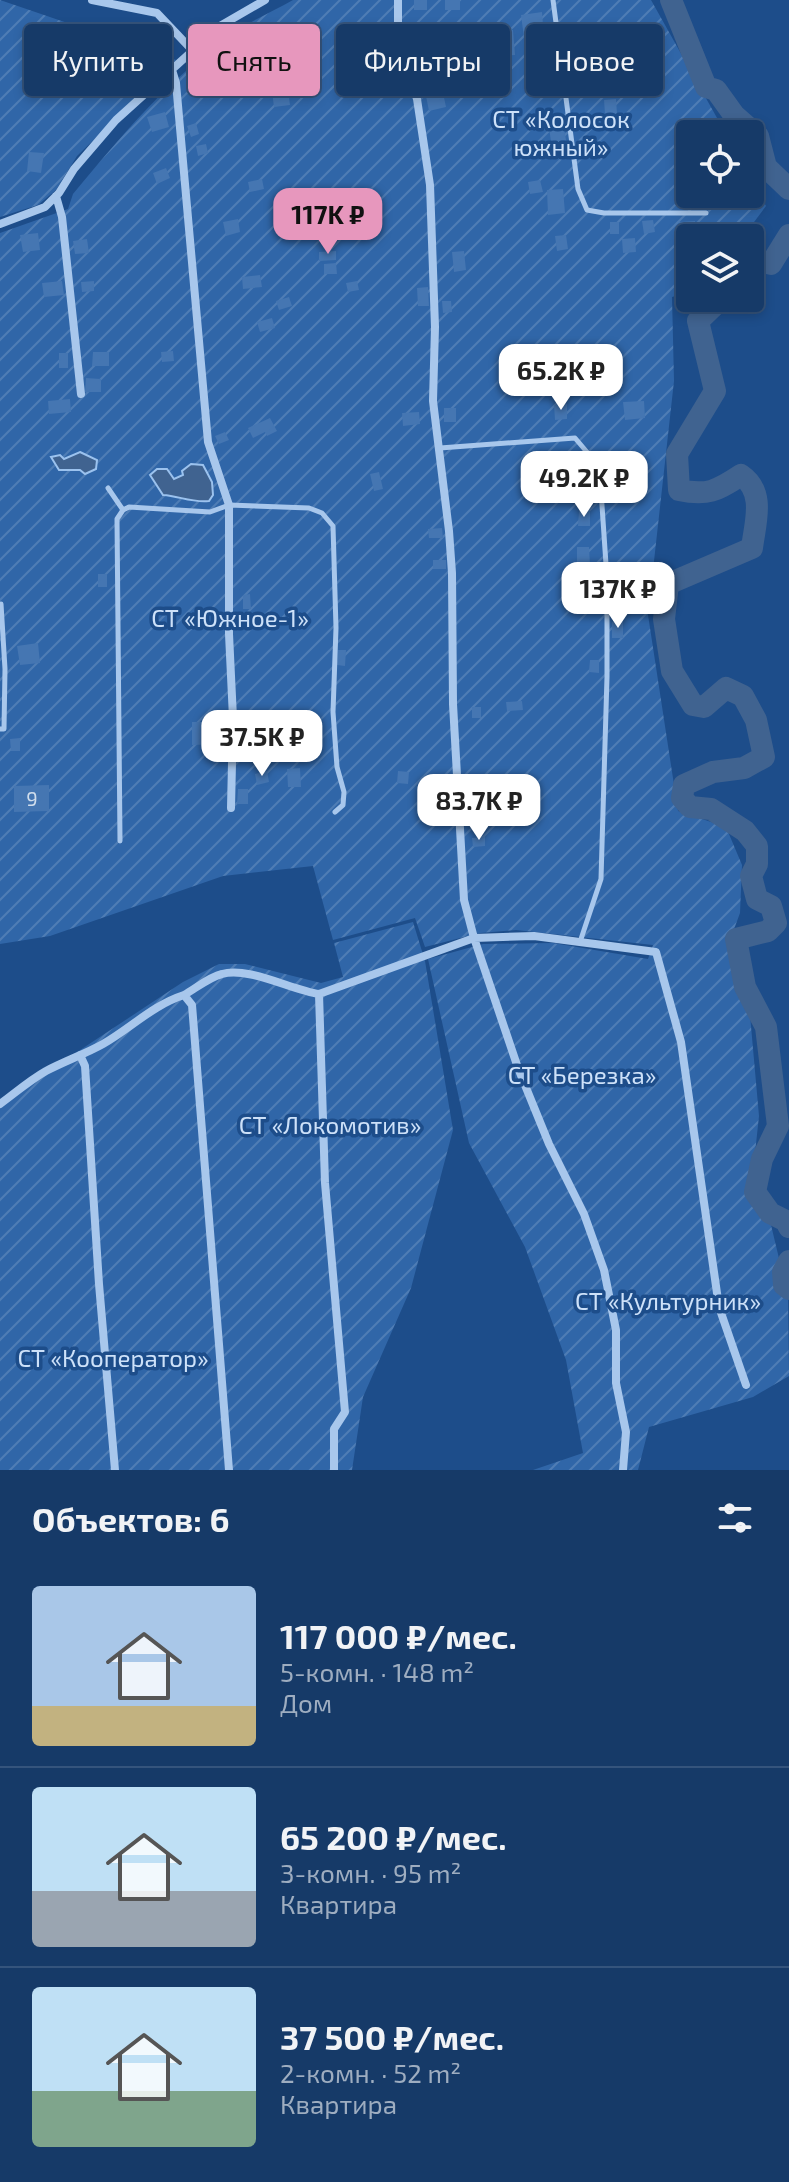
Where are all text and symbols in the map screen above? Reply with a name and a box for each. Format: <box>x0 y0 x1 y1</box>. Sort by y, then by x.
chip: Купить <box>24 24 172 96</box>
chip: Снять <box>188 24 320 96</box>
chip: Фильтры <box>336 24 510 96</box>
chip: Новое <box>526 24 663 96</box>
park label: СТ «Колосок южный» <box>492 104 630 161</box>
map controls <box>676 120 764 312</box>
button: locate <box>676 120 764 208</box>
pin: 117K ₽ <box>263 188 393 256</box>
text: 117K ₽ <box>291 198 365 229</box>
button: layers <box>676 224 764 312</box>
pin: 65.2K ₽ <box>487 344 635 412</box>
text: 65.2K ₽ <box>517 354 605 385</box>
pin: 49.2K ₽ <box>510 451 658 519</box>
text: 49.2K ₽ <box>539 461 629 492</box>
pin: 137K ₽ <box>553 562 683 630</box>
text: 137K ₽ <box>580 572 656 603</box>
park label: СТ «Южное-1» <box>151 603 309 632</box>
pin: 37.5K ₽ <box>188 710 336 778</box>
text: 37.5K ₽ <box>219 720 305 751</box>
pin: 83.7K ₽ <box>405 774 553 842</box>
text: 83.7K ₽ <box>435 784 523 815</box>
house number: 9 <box>26 786 38 810</box>
park label: СТ «Березка» <box>508 1060 656 1089</box>
park label: СТ «Локомотив» <box>239 1110 421 1139</box>
park label: СТ «Культурник» <box>575 1286 761 1316</box>
park label: СТ «Кооператор» <box>17 1343 209 1372</box>
icon: filters <box>713 1496 757 1540</box>
text: Объектов: 6 <box>32 1498 230 1539</box>
text: 117 000 ₽/мес. <box>280 1615 517 1656</box>
icon: home <box>96 1618 192 1714</box>
text: 5-комн. · 148 m² <box>280 1656 474 1687</box>
text: Дом <box>280 1687 332 1718</box>
text: 65 200 ₽/мес. <box>280 1816 507 1857</box>
icon: home <box>96 1819 192 1915</box>
text: 3-комн. · 95 m² <box>280 1857 461 1888</box>
text: Квартира <box>280 1888 397 1919</box>
text: 37 500 ₽/мес. <box>280 2016 504 2057</box>
icon: home <box>96 2019 192 2115</box>
text: 2-комн. · 52 m² <box>280 2057 461 2088</box>
text: Квартира <box>280 2088 397 2119</box>

